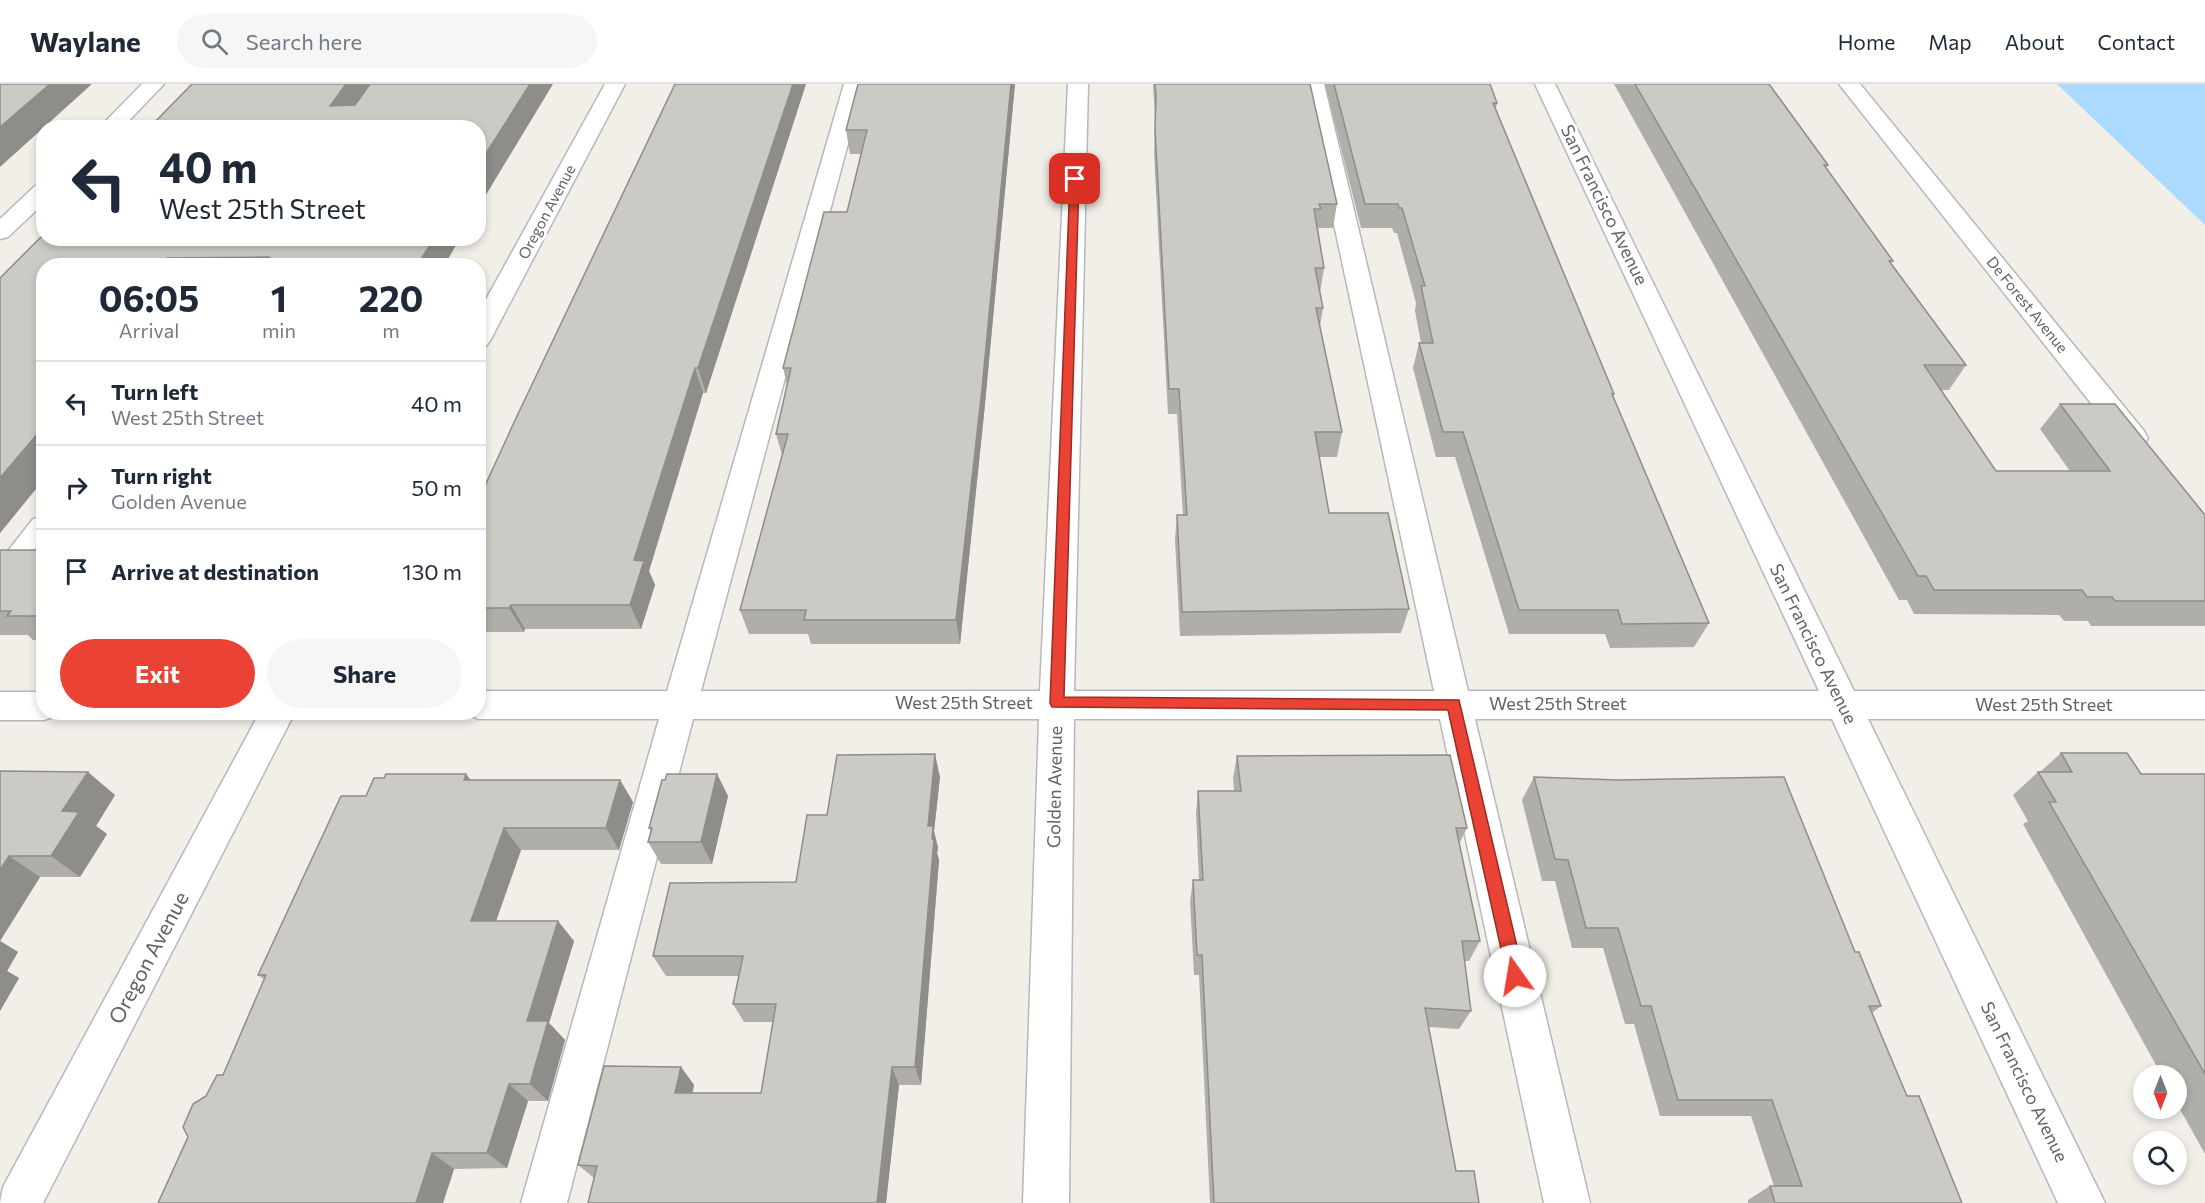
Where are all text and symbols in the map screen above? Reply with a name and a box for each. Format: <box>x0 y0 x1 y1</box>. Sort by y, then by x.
search box <box>177 14 597 68</box>
text: Waylane <box>30 24 141 58</box>
icon: search <box>198 25 231 58</box>
text: Search here <box>246 28 362 55</box>
text: Home <box>1838 29 1895 54</box>
text: Map <box>1928 29 1972 54</box>
text: About <box>2005 29 2064 54</box>
text: Contact <box>2097 29 2175 54</box>
street label: San Francisco Avenue <box>1557 121 1653 288</box>
text: 40 m <box>159 140 257 192</box>
icon: left <box>60 144 138 222</box>
pin <box>1049 153 1100 204</box>
street label: Oregon Avenue <box>514 161 579 262</box>
icon: arrive <box>1058 162 1091 195</box>
text: West 25th Street <box>159 192 366 225</box>
street label: De Forest Avenue <box>1983 253 2072 356</box>
text: 06:05 <box>99 275 199 319</box>
text: 1 <box>271 275 287 319</box>
text: 220 <box>359 275 423 319</box>
text: Arrival <box>119 318 179 342</box>
text: min <box>262 318 296 342</box>
text: m <box>382 318 400 342</box>
text: Turn left <box>111 378 198 405</box>
icon: left <box>60 387 93 420</box>
text: 40 m <box>411 390 462 417</box>
text: West 25th Street <box>111 405 264 429</box>
text: Turn right <box>111 462 212 489</box>
icon: right <box>60 471 93 504</box>
text: 50 m <box>412 474 462 501</box>
text: Golden Avenue <box>111 489 247 513</box>
icon: arrive <box>60 555 93 588</box>
text: Arrive at destination <box>111 558 319 585</box>
text: 130 m <box>402 558 462 585</box>
street label: San Francisco Avenue <box>1766 560 1862 727</box>
button: Exit <box>60 639 255 708</box>
button: Share <box>267 639 462 708</box>
street label: West 25th Street <box>895 691 1033 713</box>
street label: West 25th Street <box>1489 692 1627 714</box>
street label: West 25th Street <box>1975 693 2113 715</box>
street label: Golden Avenue <box>1042 726 1066 848</box>
street label: Oregon Avenue <box>102 887 193 1028</box>
position arrow <box>1483 944 1547 1008</box>
street label: San Francisco Avenue <box>1977 998 2073 1165</box>
north arrow <box>2133 1065 2187 1119</box>
map controls <box>2133 1065 2187 1185</box>
button: search <box>2133 1131 2187 1185</box>

